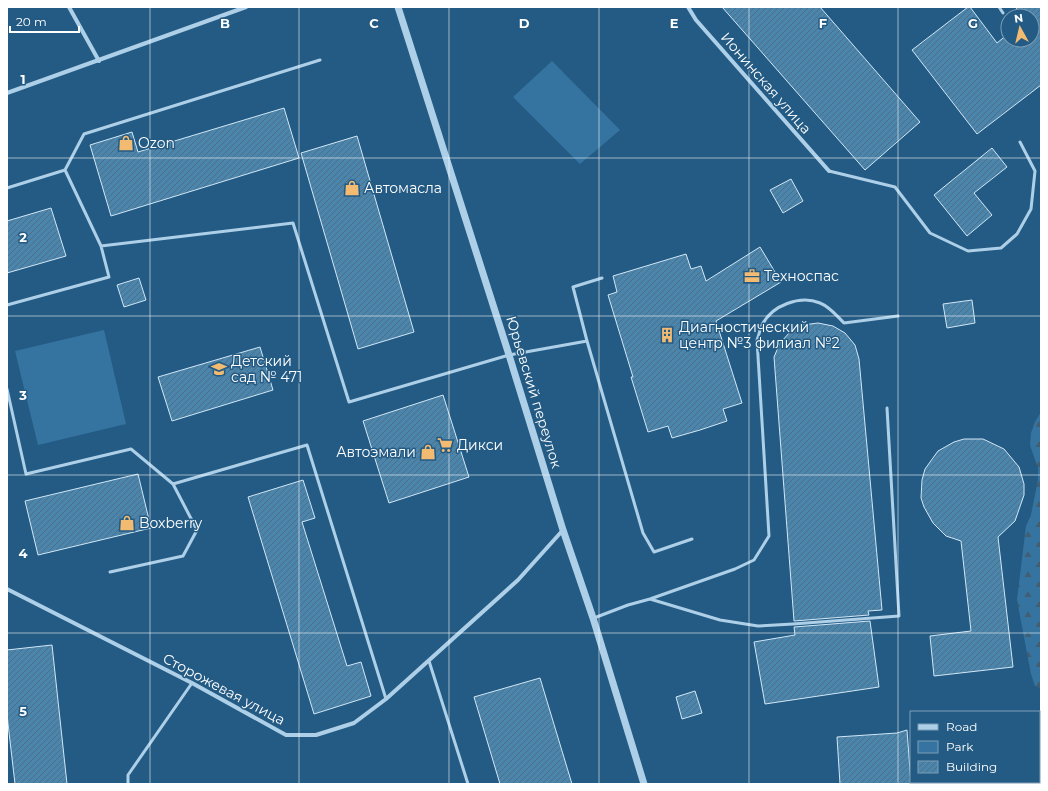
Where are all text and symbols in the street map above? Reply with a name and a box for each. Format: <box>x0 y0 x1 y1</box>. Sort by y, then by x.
scale bar <box>10 8 79 34</box>
north arrow <box>1000 8 1040 48</box>
text: N <box>1013 11 1024 26</box>
text: 20 m <box>16 14 47 29</box>
text: B <box>220 15 230 31</box>
text: C <box>369 15 379 31</box>
text: D <box>519 15 530 31</box>
text: E <box>670 15 679 31</box>
text: F <box>819 15 827 31</box>
text: G <box>968 15 978 31</box>
street label: Ионинская улица <box>717 28 815 138</box>
text: 1 <box>20 71 26 87</box>
shop icon: Ozon <box>117 134 135 152</box>
place label: Ozon <box>138 134 175 152</box>
shop icon: Автомасла <box>343 179 361 197</box>
place label: Автомасла <box>364 179 442 197</box>
text: 2 <box>19 229 27 245</box>
office icon: Техноспас <box>743 267 761 285</box>
place label: Техноспас <box>764 267 839 285</box>
street label: Юрьевский переулок <box>502 314 566 470</box>
place label: Диагностический центр №3 филиал №2 <box>679 318 840 352</box>
building icon: Диагностический центр №3 филиал №2 <box>658 326 676 344</box>
place label: Детский сад № 471 <box>231 352 302 386</box>
school or university icon: Детский сад № 471 <box>210 360 228 378</box>
text: 3 <box>18 387 27 403</box>
supermarket icon: Дикси <box>436 436 454 454</box>
place label: Дикси <box>457 436 503 454</box>
place label: Автоэмали <box>336 443 416 461</box>
shop icon: Автоэмали <box>419 443 437 461</box>
shop icon: Boxberry <box>118 514 136 532</box>
place label: Boxberry <box>139 514 203 532</box>
text: 4 <box>19 545 28 561</box>
street label: Сторожевая улица <box>160 649 288 729</box>
text: 5 <box>19 703 27 719</box>
legend <box>910 711 1040 783</box>
text: Road <box>946 719 977 734</box>
text: Park <box>946 739 974 754</box>
text: Building <box>946 759 997 774</box>

